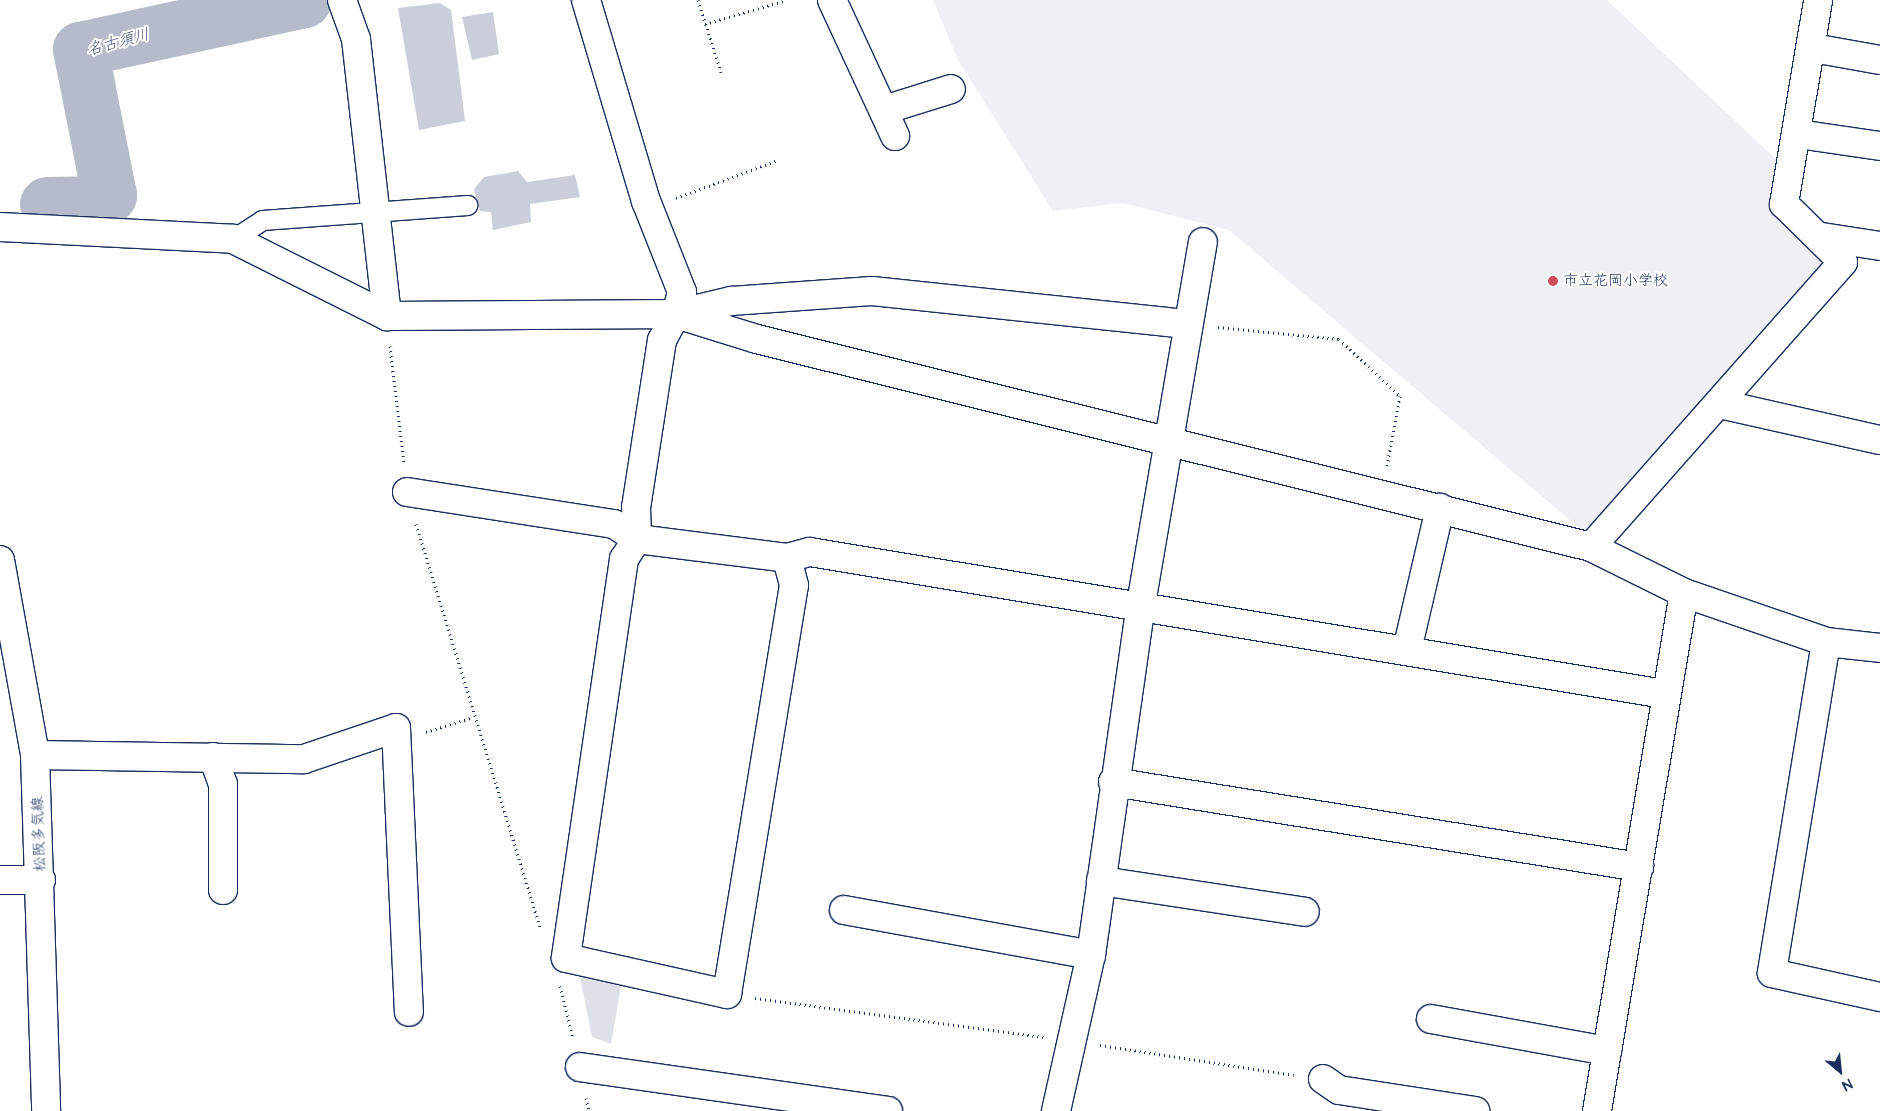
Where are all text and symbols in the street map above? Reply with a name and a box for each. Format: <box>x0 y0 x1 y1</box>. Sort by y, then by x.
water label: 名古須川 <box>85 24 151 60</box>
place label: 市立花岡小学校 <box>1563 272 1668 290</box>
marker: 市立花岡小学校 <box>1547 275 1559 287</box>
street label: 松阪多気線 <box>29 796 49 872</box>
north arrow <box>1815 1046 1865 1096</box>
text: N <box>1838 1073 1856 1095</box>

